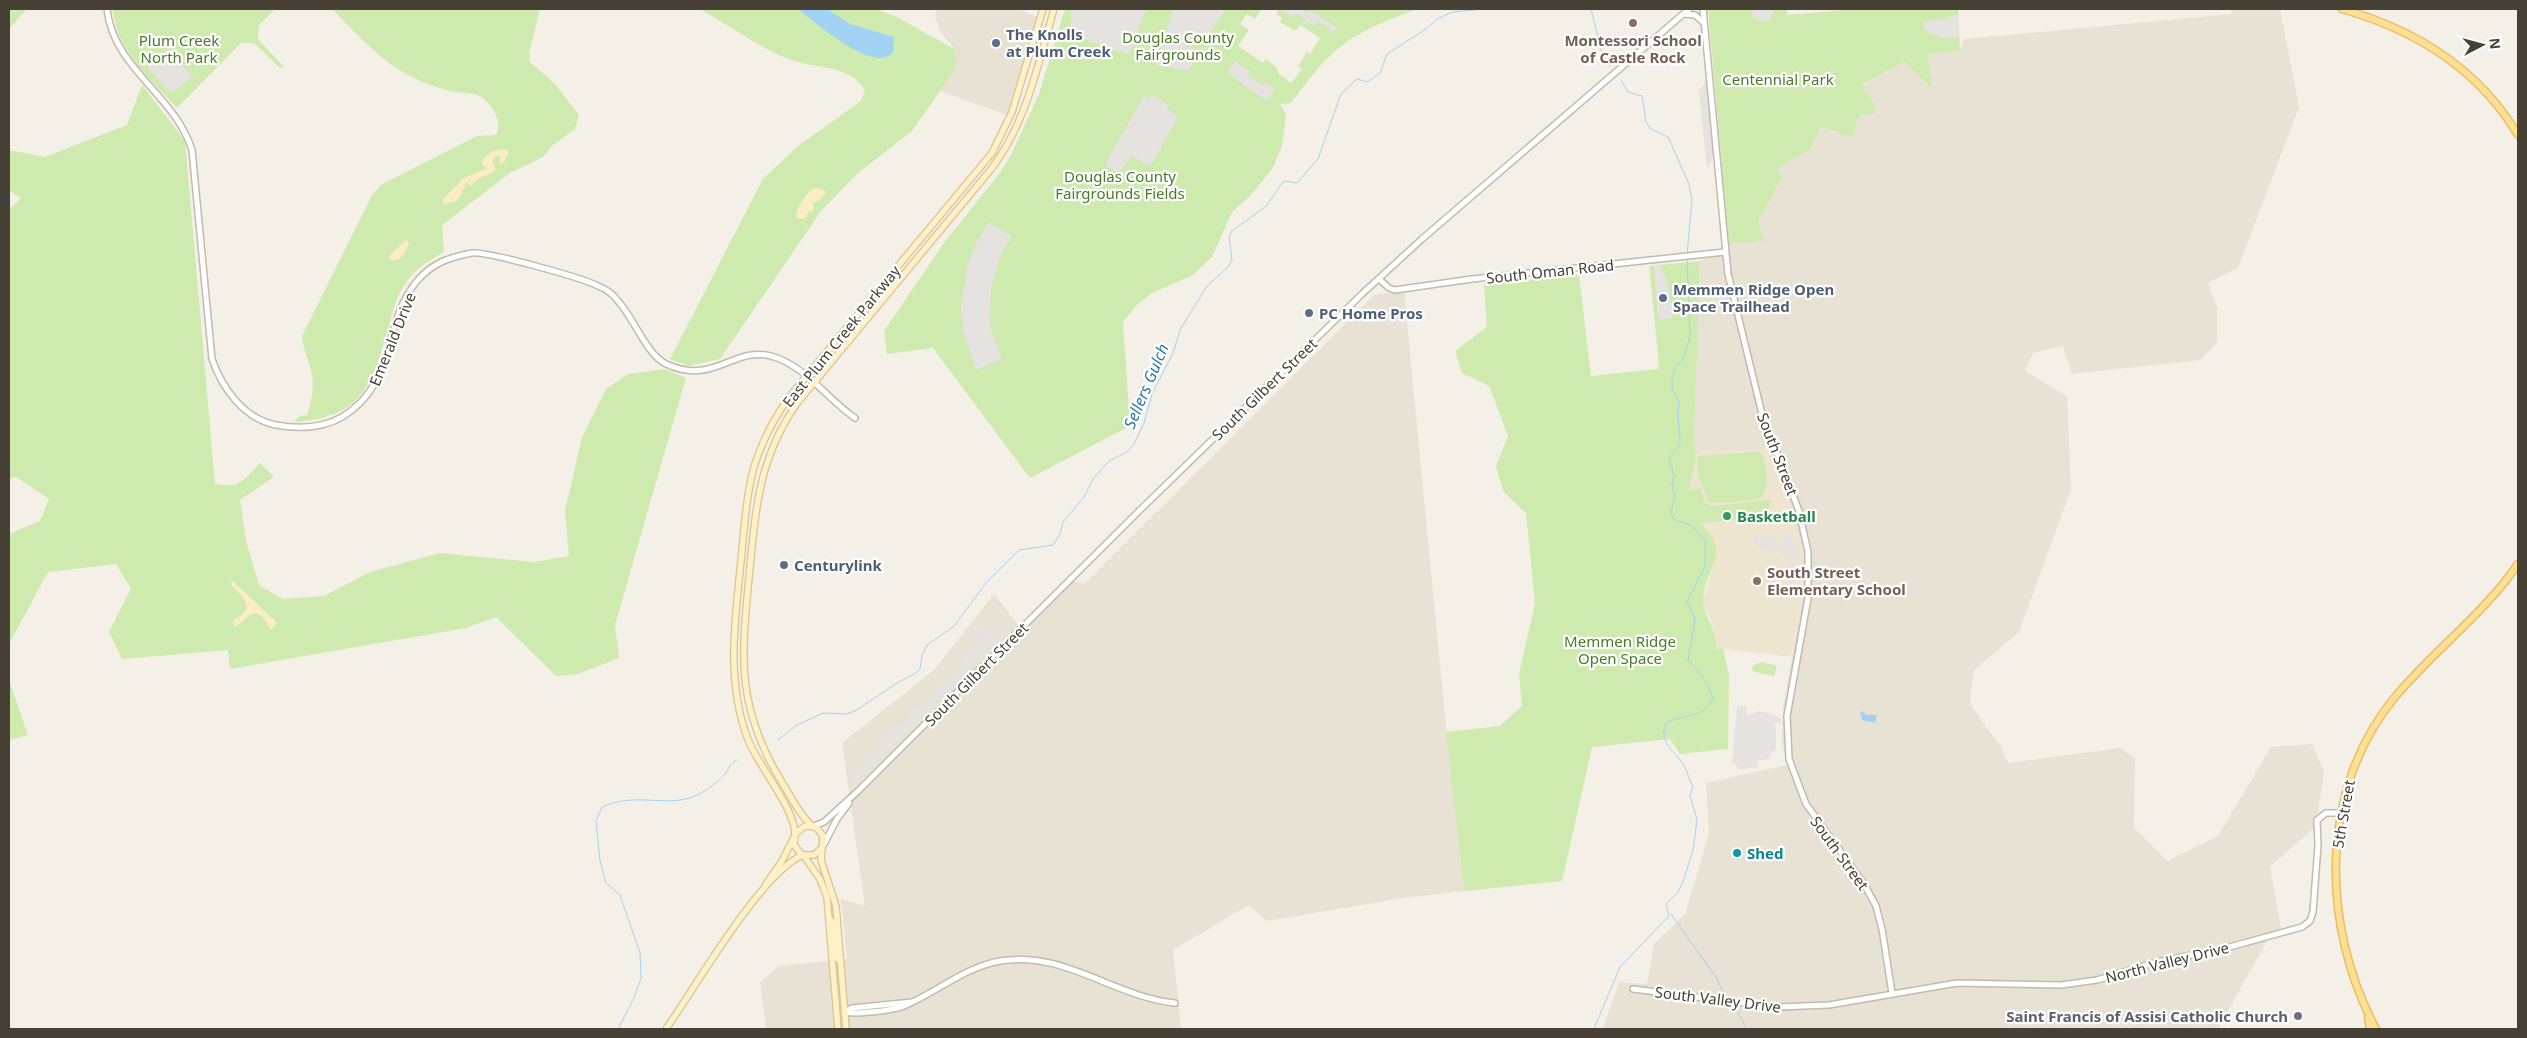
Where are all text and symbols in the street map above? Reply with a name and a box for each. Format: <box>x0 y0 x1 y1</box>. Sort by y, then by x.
marker: Montessori School of Castle Rock <box>1627 17 1639 29</box>
north arrow <box>2457 20 2507 70</box>
place label: The Knolls at Plum Creek <box>1006 24 1111 61</box>
park label: Douglas County Fairgrounds <box>1122 27 1234 64</box>
park label: Plum Creek North Park <box>139 30 219 67</box>
place label: Montessori School of Castle Rock <box>1564 30 1702 67</box>
marker: The Knolls at Plum Creek <box>990 37 1002 49</box>
text: N <box>2485 37 2505 50</box>
park label: Centennial Park <box>1722 69 1834 89</box>
park label: Douglas County Fairgrounds Fields <box>1055 166 1185 203</box>
street label: South Oman Road <box>1485 254 1615 288</box>
street label: East Plum Creek Parkway <box>777 261 905 411</box>
place label: Memmen Ridge Open Space Trailhead <box>1673 279 1834 316</box>
street label: Emerald Drive <box>364 289 420 389</box>
marker: Memmen Ridge Open Space Trailhead <box>1657 292 1669 304</box>
place label: PC Home Pros <box>1319 303 1423 323</box>
marker: PC Home Pros <box>1303 307 1315 319</box>
street label: South Gilbert Street <box>1207 333 1321 444</box>
water label: Sellers Gulch <box>1118 340 1174 432</box>
street label: South Street <box>1753 410 1803 499</box>
place label: Basketball <box>1737 506 1816 526</box>
marker: Basketball <box>1721 510 1733 522</box>
place label: Centurylink <box>794 555 883 575</box>
marker: Centurylink <box>778 559 790 571</box>
place label: South Street Elementary School <box>1767 562 1906 599</box>
marker: South Street Elementary School <box>1751 575 1763 587</box>
street label: South Gilbert Street <box>920 617 1033 730</box>
park label: Memmen Ridge Open Space <box>1564 631 1676 668</box>
street label: 5th Street <box>2327 778 2359 850</box>
street label: South Street <box>1806 812 1874 895</box>
place label: Shed <box>1747 843 1783 863</box>
marker: Shed <box>1731 847 1743 859</box>
street label: North Valley Drive <box>2103 937 2231 987</box>
street label: South Valley Drive <box>1654 981 1782 1017</box>
place label: Saint Francis of Assisi Catholic Church <box>2006 1006 2288 1026</box>
marker: Saint Francis of Assisi Catholic Church <box>2292 1010 2304 1022</box>

